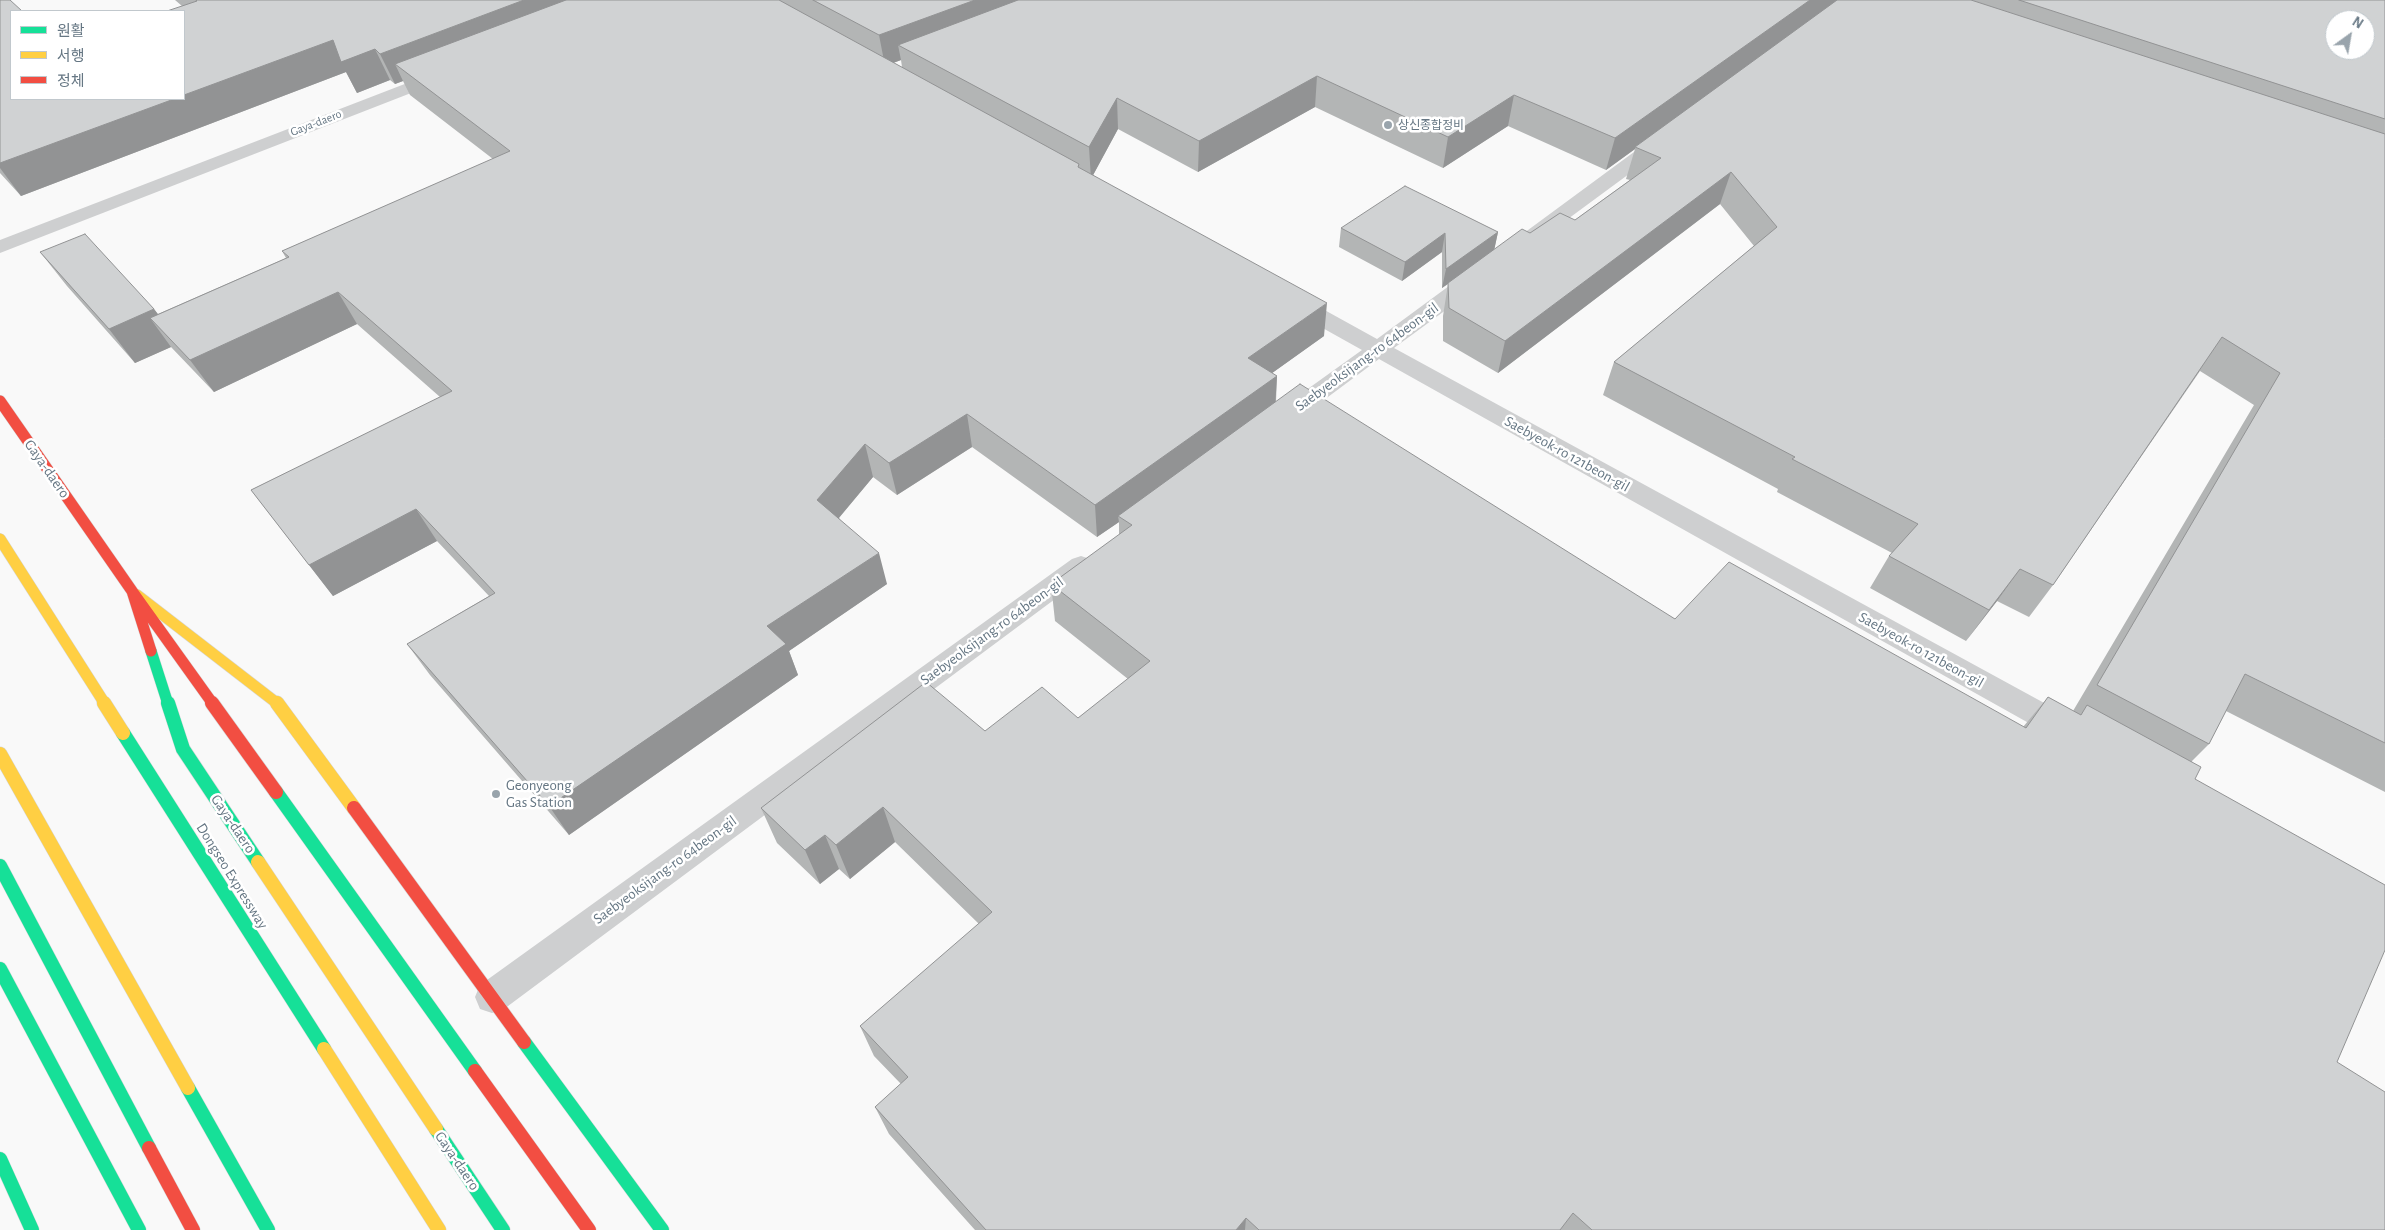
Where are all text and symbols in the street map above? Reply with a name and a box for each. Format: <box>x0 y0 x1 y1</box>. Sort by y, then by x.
legend <box>10 10 185 100</box>
north arrow <box>2325 10 2375 60</box>
text: N <box>2350 15 2365 32</box>
text: 원활 <box>57 24 85 39</box>
text: 서행 <box>57 49 85 64</box>
text: 정체 <box>57 74 85 89</box>
street label: Gaya-daero <box>288 107 344 139</box>
place label: 상신종합정비 <box>1398 118 1464 132</box>
marker: 상신종합정비 <box>1382 119 1394 131</box>
street label: Saebyeoksijang-ro 64beon-gil <box>1292 299 1442 415</box>
street label: Saebyeok-ro 121beon-gil <box>1501 412 1633 496</box>
street label: Gaya-daero <box>20 436 74 502</box>
street label: Saebyeoksijang-ro 64beon-gil <box>917 573 1067 689</box>
street label: Saebyeok-ro 121beon-gil <box>1855 608 1987 692</box>
place label: Geonyeong Gas Station <box>506 776 572 811</box>
marker: Geonyeong Gas Station <box>490 788 502 800</box>
street label: Gaya-daero <box>207 791 259 857</box>
street label: Saebyeoksijang-ro 64beon-gil <box>590 812 740 928</box>
street label: Dongseo Expressway <box>192 820 272 932</box>
street label: Gaya-daero <box>431 1128 483 1194</box>

